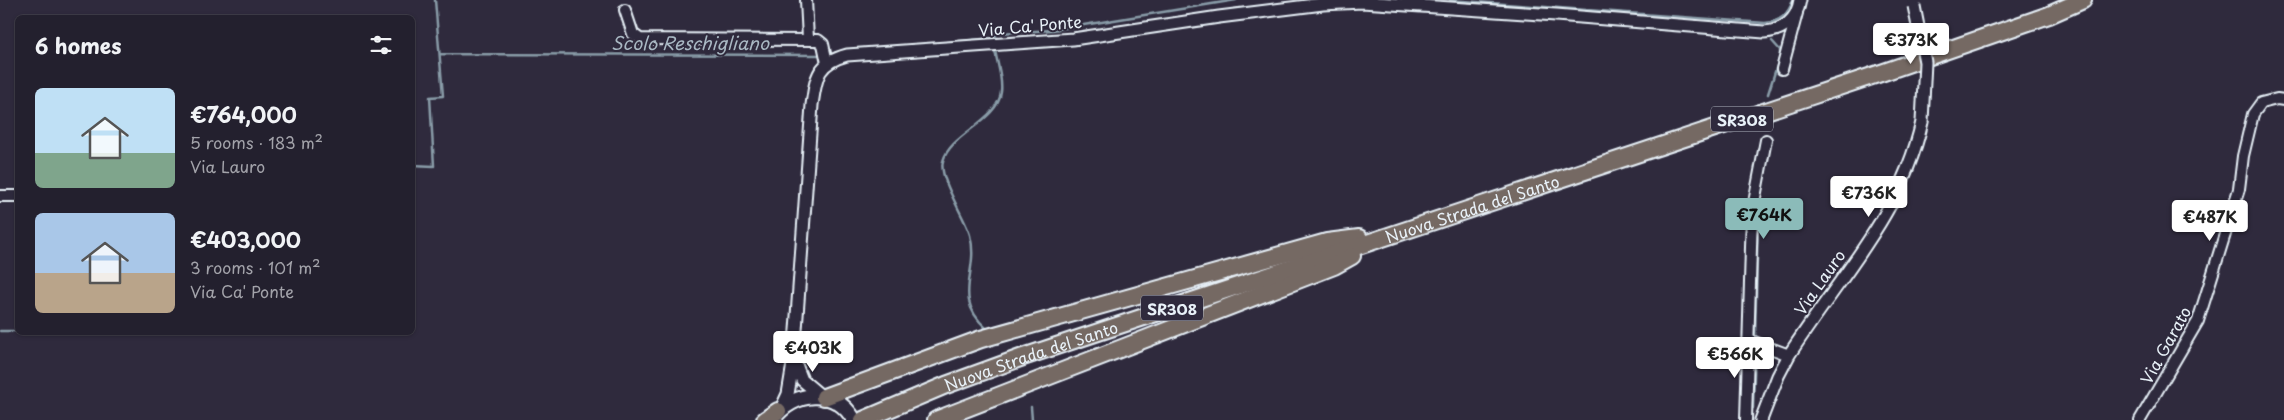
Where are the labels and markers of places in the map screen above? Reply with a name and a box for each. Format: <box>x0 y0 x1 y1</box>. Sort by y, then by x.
pin: €373K <box>1876 22 1946 65</box>
pin: €736K <box>1834 176 1904 218</box>
pin: €764K <box>1729 198 1799 240</box>
pin: €487K <box>2175 200 2245 242</box>
pin: €403K <box>778 330 848 373</box>
pin: €566K <box>1700 336 1770 379</box>

